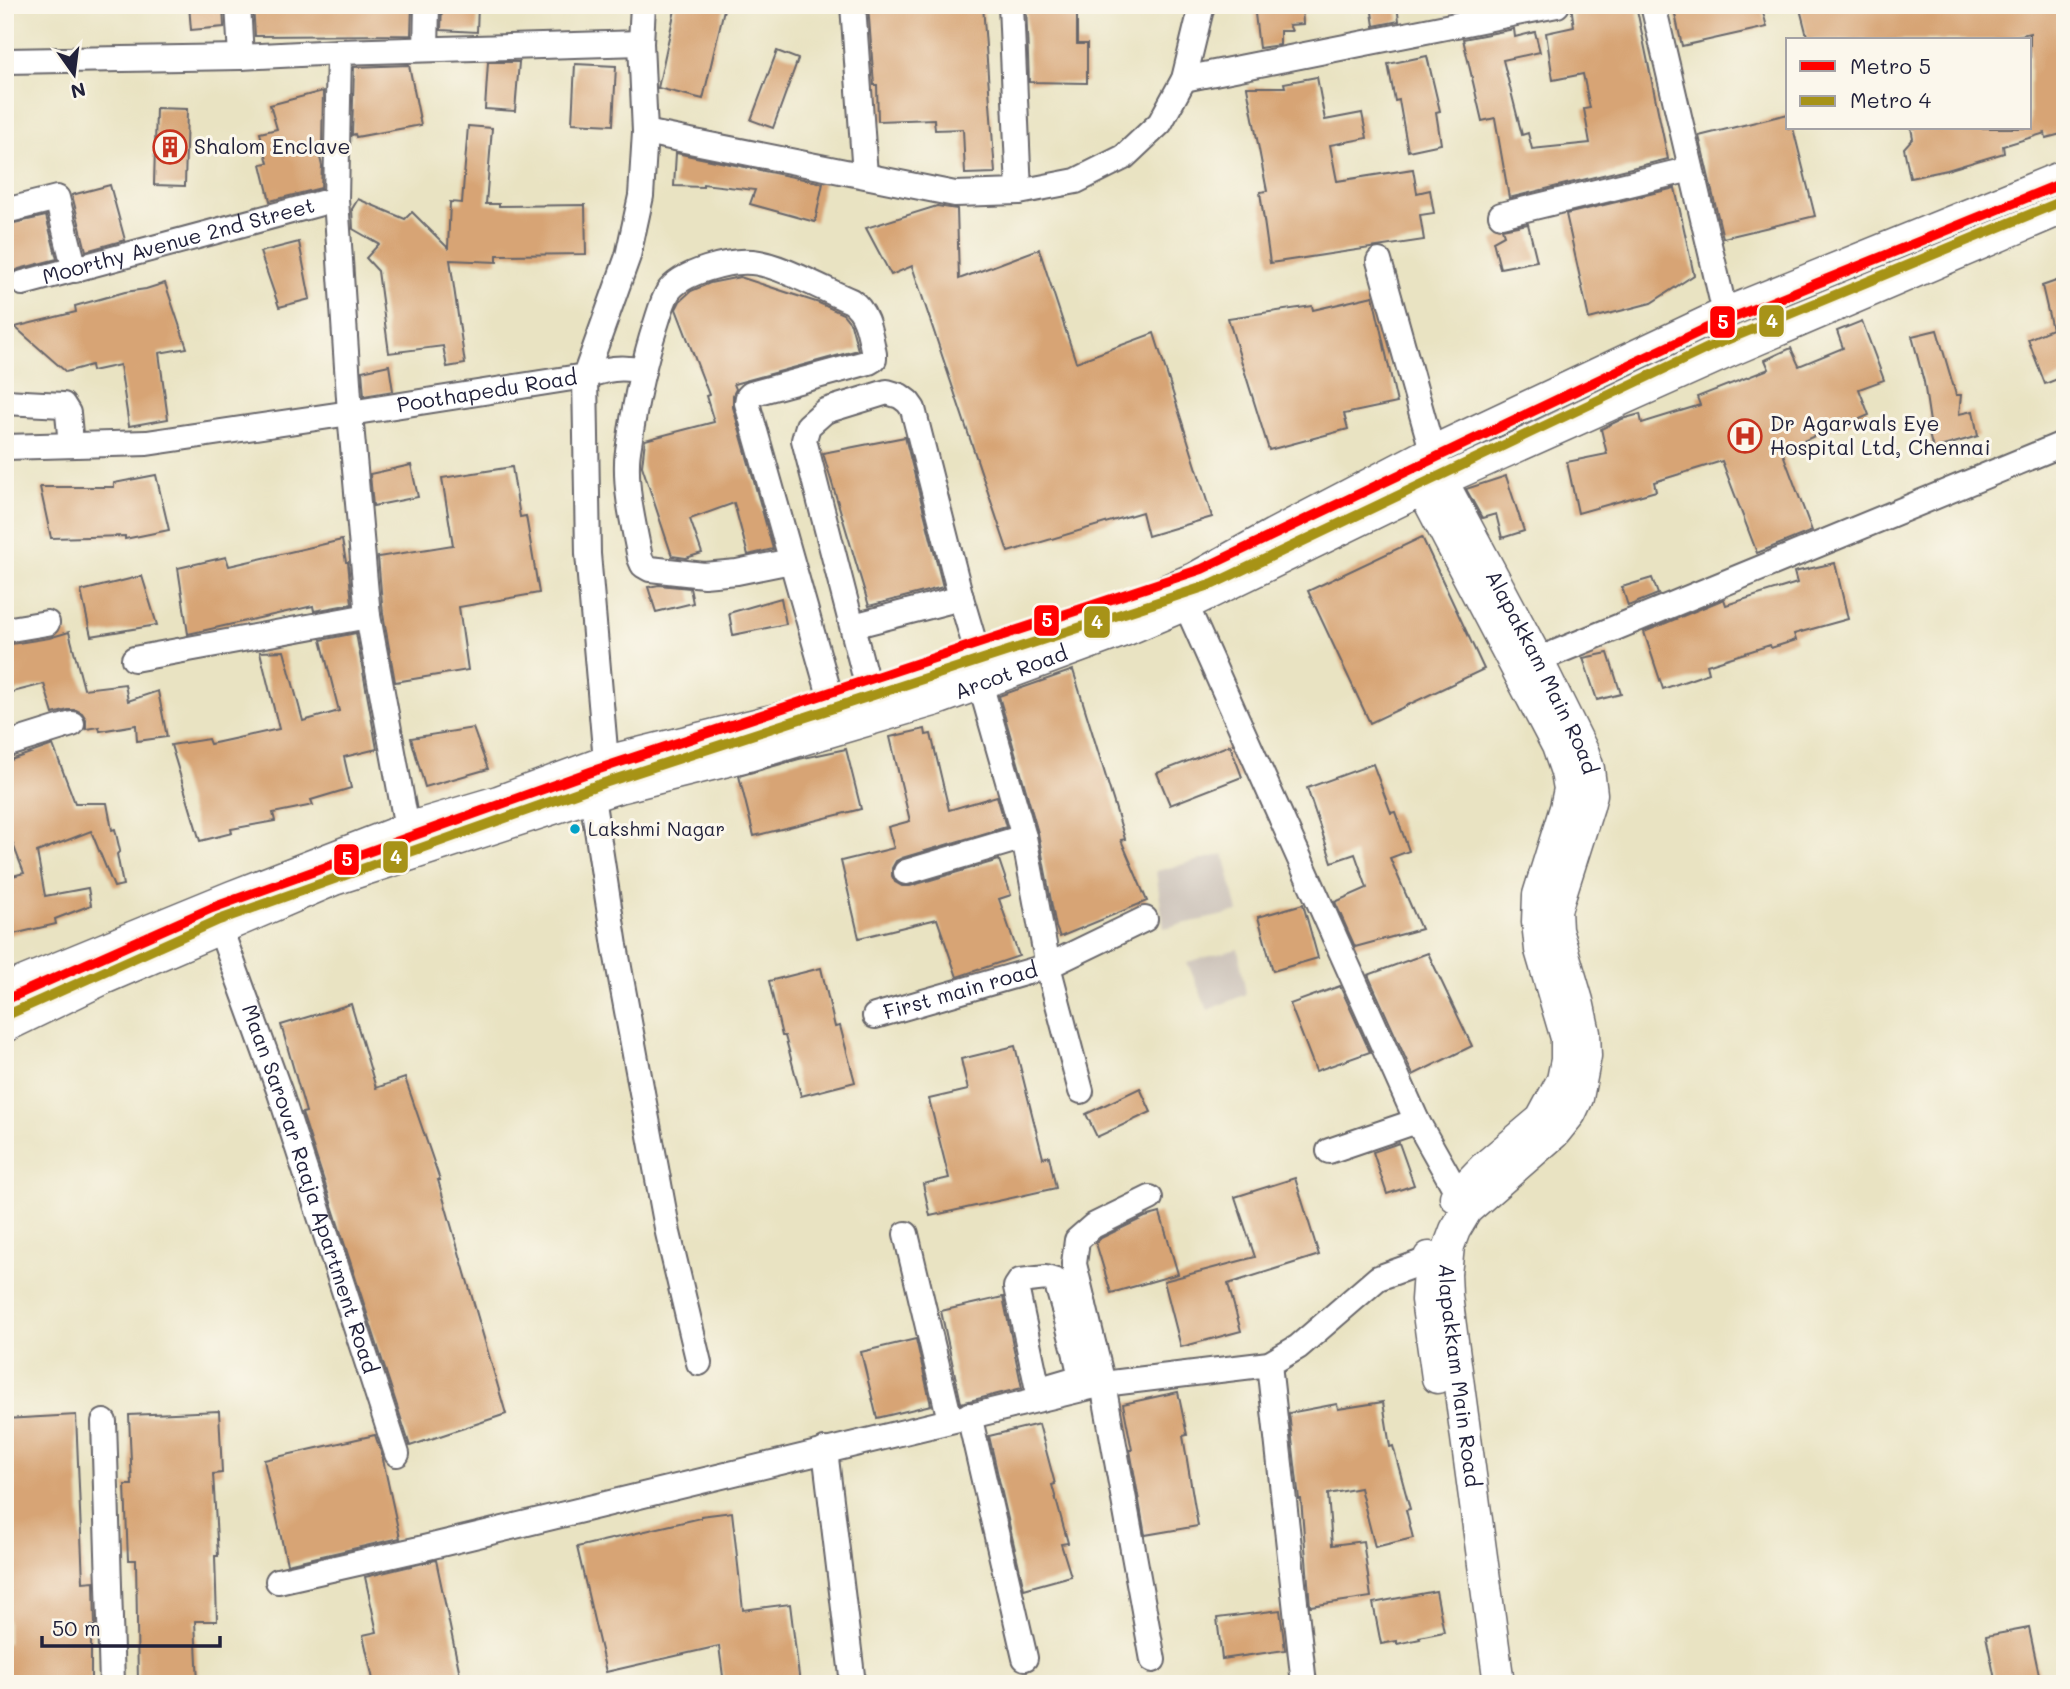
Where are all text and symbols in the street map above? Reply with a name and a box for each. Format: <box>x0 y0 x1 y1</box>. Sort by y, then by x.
north arrow <box>38 38 108 108</box>
legend <box>1786 38 2032 130</box>
text: Metro 5 <box>1850 52 1931 79</box>
text: N <box>68 77 88 105</box>
text: Metro 4 <box>1850 86 1932 113</box>
building icon: Shalom Enclave <box>151 128 189 166</box>
place label: Shalom Enclave <box>194 132 350 159</box>
street label: Moorthy Avenue 2nd Street <box>39 190 317 289</box>
line badge: 4 <box>1758 304 1785 338</box>
line badge: 5 <box>1709 305 1736 339</box>
text: 4 <box>1766 308 1778 333</box>
text: 5 <box>1717 309 1729 334</box>
street label: Poothapedu Road <box>395 362 579 417</box>
place label: Dr Agarwals Eye Hospital Ltd, Chennai <box>1770 409 1991 460</box>
hospital icon: Dr Agarwals Eye Hospital Ltd, Chennai <box>1726 417 1764 455</box>
street label: Alapakkam Main Road <box>1481 565 1605 777</box>
line badge: 5 <box>1033 604 1060 637</box>
line badge: 4 <box>1083 605 1111 639</box>
text: 5 <box>1041 607 1053 632</box>
text: 4 <box>1091 609 1103 634</box>
street label: Arcot Road <box>951 638 1071 704</box>
place label: Lakshmi Nagar <box>588 816 725 841</box>
marker: Lakshmi Nagar <box>568 822 582 836</box>
line badge: 4 <box>382 840 409 874</box>
line badge: 5 <box>333 843 360 876</box>
text: 4 <box>390 844 402 869</box>
text: 5 <box>341 846 353 871</box>
street label: First main road <box>880 955 1040 1025</box>
street label: Maan Sarovar Raaja Apartment Road <box>237 1000 385 1376</box>
street label: Alapakkam Main Road <box>1434 1263 1487 1489</box>
scale bar <box>42 1605 220 1649</box>
text: 50 m <box>52 1614 101 1641</box>

